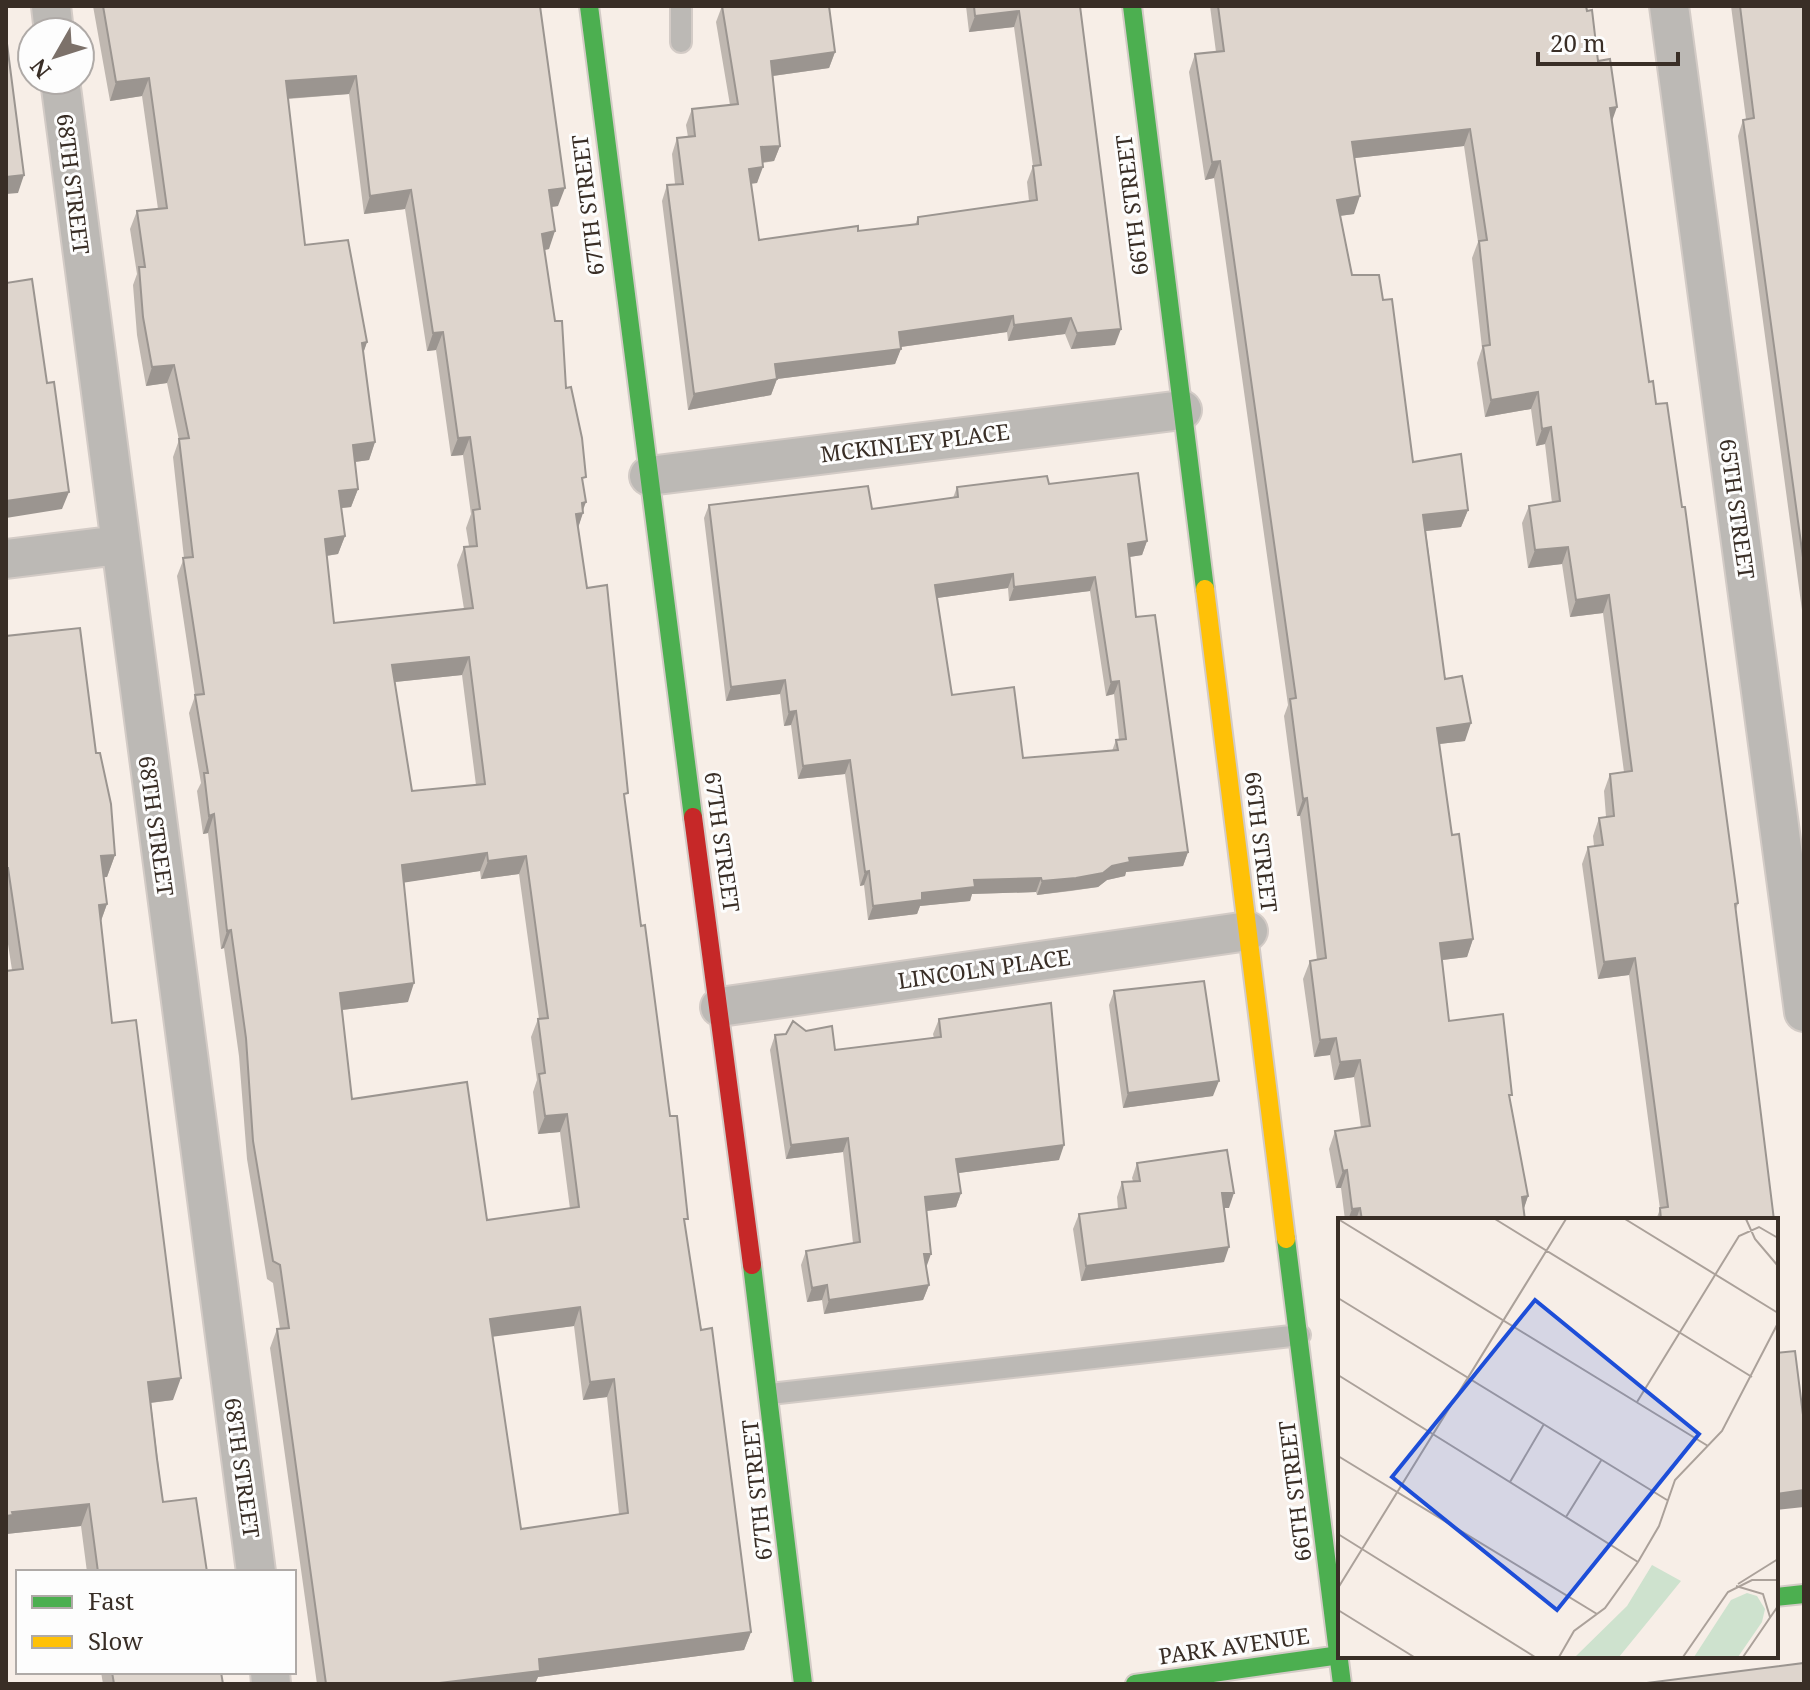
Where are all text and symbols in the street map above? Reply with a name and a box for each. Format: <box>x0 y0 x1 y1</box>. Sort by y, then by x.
north arrow <box>16 16 96 96</box>
scale bar <box>1538 16 1678 66</box>
text: 20 m <box>1550 26 1606 59</box>
text: N <box>23 53 57 85</box>
street label: 68TH STREET <box>50 112 98 256</box>
street label: 67TH STREET <box>563 133 611 277</box>
street label: 66TH STREET <box>1107 133 1155 277</box>
street label: MCKINLEY PLACE <box>819 416 1011 468</box>
street label: 65TH STREET <box>1713 437 1763 582</box>
street label: 68TH STREET <box>132 754 182 899</box>
street label: 67TH STREET <box>698 770 748 915</box>
street label: 66TH STREET <box>1238 770 1286 914</box>
street label: LINCOLN PLACE <box>896 941 1072 995</box>
inset map <box>1338 1218 1778 1658</box>
street label: 68TH STREET <box>218 1396 268 1541</box>
street label: 67TH STREET <box>734 1418 778 1562</box>
street label: 66TH STREET <box>1270 1419 1318 1563</box>
legend <box>16 1570 296 1674</box>
text: Fast <box>88 1584 134 1617</box>
street label: PARK AVENUE <box>1157 1620 1311 1670</box>
text: Slow <box>88 1624 143 1657</box>

